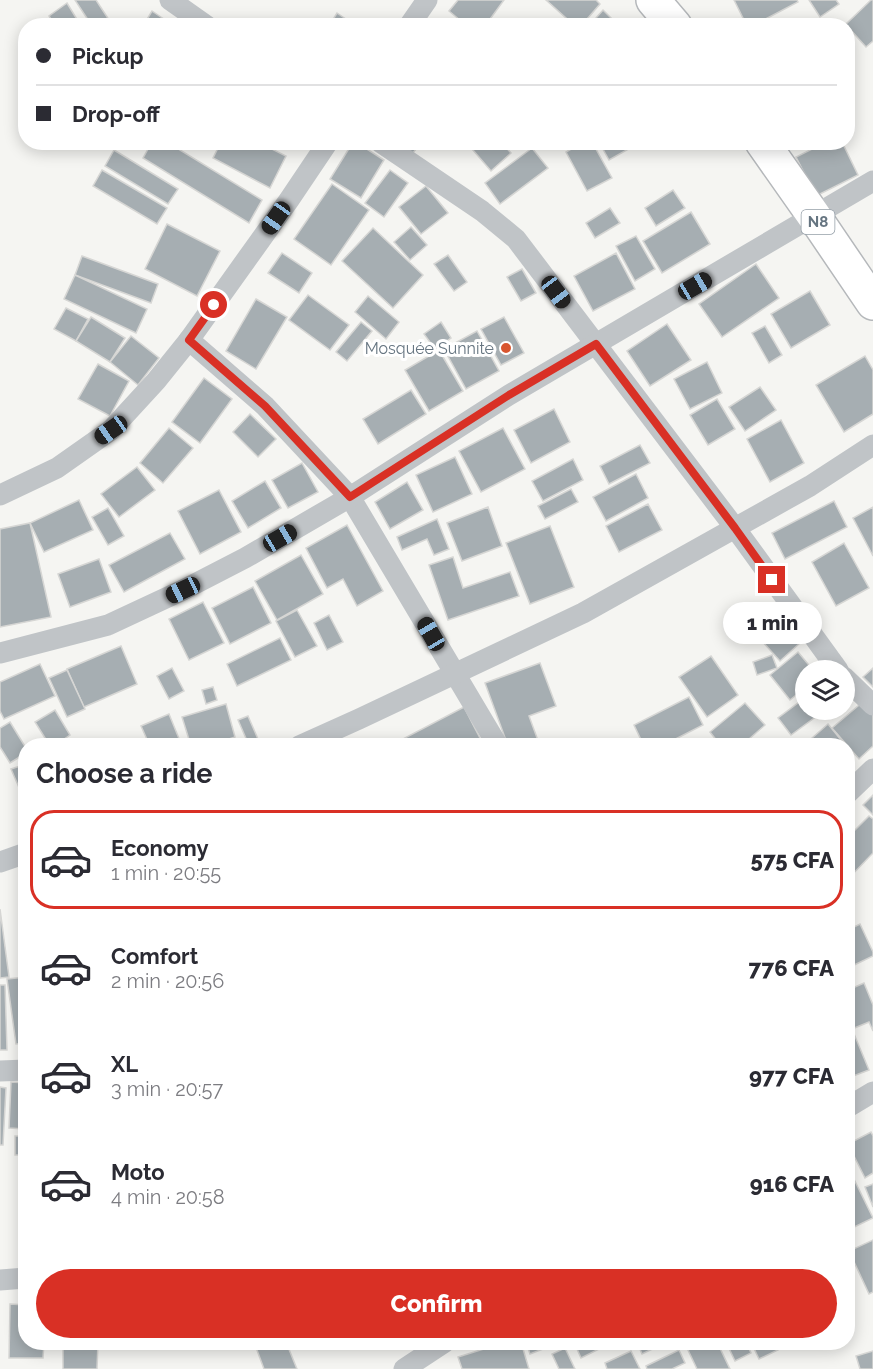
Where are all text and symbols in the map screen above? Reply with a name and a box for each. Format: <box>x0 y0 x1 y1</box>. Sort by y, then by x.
text: Pickup <box>72 43 144 69</box>
text: Drop-off <box>72 101 160 127</box>
car <box>258 198 294 238</box>
road number: N8 <box>802 210 834 234</box>
car <box>675 269 715 303</box>
car <box>538 272 574 312</box>
route start <box>200 291 227 318</box>
place label: Mosquée Sunnite <box>365 339 494 358</box>
marker: Mosquée Sunnite <box>499 341 513 355</box>
car <box>91 412 131 448</box>
car <box>260 521 300 555</box>
route end <box>758 566 785 593</box>
car <box>163 574 203 606</box>
callout: 1 min <box>722 601 822 643</box>
text: 1 min <box>747 611 798 635</box>
car <box>414 614 448 654</box>
map controls <box>795 660 855 720</box>
button: layers <box>795 660 855 720</box>
text: Choose a ride <box>36 758 212 789</box>
icon: car <box>39 833 93 887</box>
text: Economy <box>111 835 209 861</box>
text: 575 CFA <box>751 847 834 873</box>
text: 1 min · 20:55 <box>111 861 221 885</box>
icon: car <box>39 941 93 995</box>
text: Comfort <box>111 943 198 969</box>
text: 776 CFA <box>749 955 834 981</box>
text: 2 min · 20:56 <box>111 969 224 993</box>
icon: car <box>39 1049 93 1103</box>
text: XL <box>111 1051 138 1077</box>
text: 977 CFA <box>749 1063 834 1089</box>
text: 3 min · 20:57 <box>111 1077 223 1101</box>
icon: car <box>39 1157 93 1211</box>
text: Moto <box>111 1159 165 1185</box>
text: 916 CFA <box>750 1171 834 1197</box>
text: 4 min · 20:58 <box>111 1185 225 1209</box>
button: Confirm <box>36 1269 837 1338</box>

